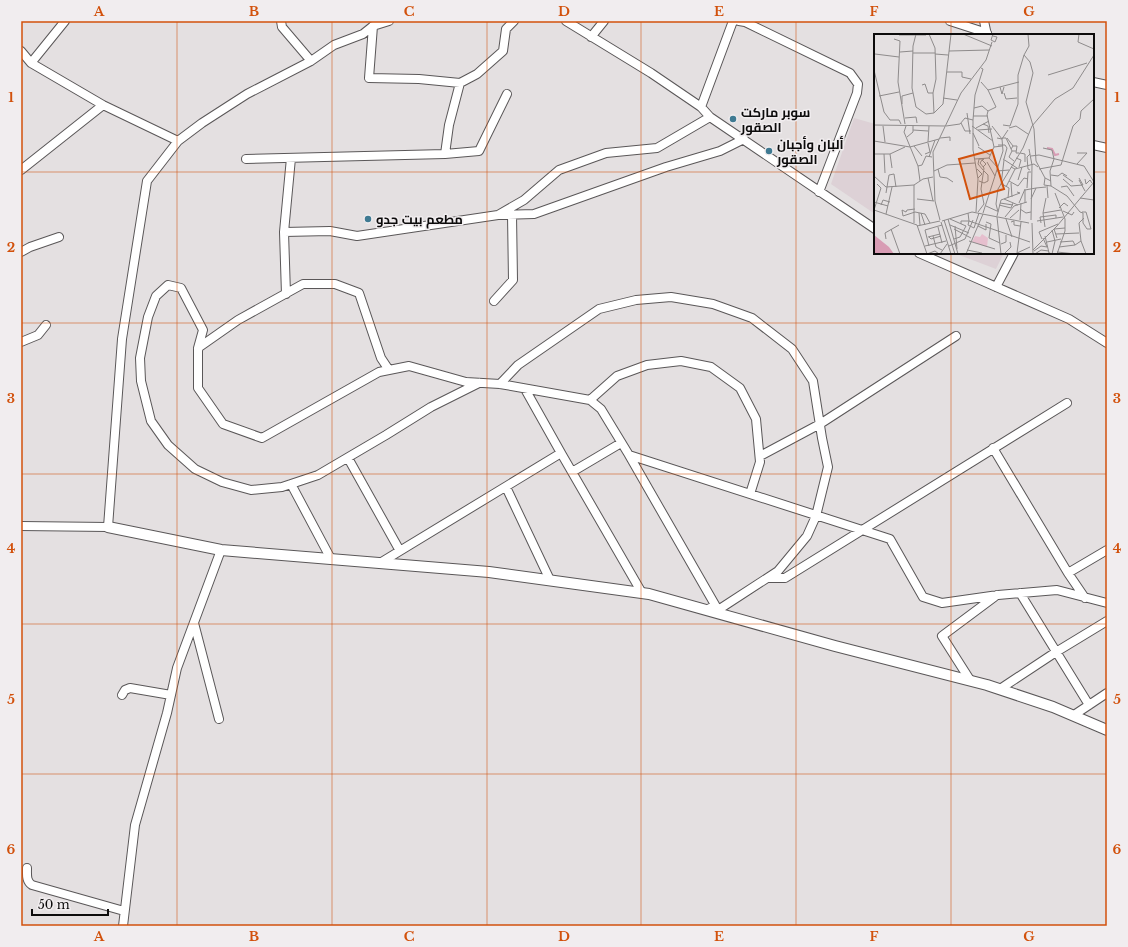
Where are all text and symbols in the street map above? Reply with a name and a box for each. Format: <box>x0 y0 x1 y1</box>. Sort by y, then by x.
text: A <box>93 3 105 20</box>
text: B <box>249 3 259 20</box>
text: C <box>404 3 415 20</box>
text: D <box>558 3 570 20</box>
text: E <box>714 3 724 20</box>
text: F <box>870 3 879 20</box>
text: G <box>1023 3 1035 20</box>
inset map <box>874 34 1094 254</box>
text: 1 <box>8 89 14 106</box>
text: 1 <box>1114 89 1120 106</box>
place label: سوبر ماركت الصقور <box>740 104 810 136</box>
marker: سوبر ماركت الصقور <box>728 114 738 124</box>
place label: ألبان وأجبان الصقور <box>776 136 844 168</box>
marker: ألبان وأجبان الصقور <box>764 146 774 156</box>
place label: مطعم بيت جدو <box>376 211 463 229</box>
marker: مطعم بيت جدو <box>363 214 373 224</box>
text: 2 <box>7 239 15 256</box>
text: 2 <box>1113 239 1121 256</box>
text: 3 <box>7 390 15 407</box>
text: 3 <box>1113 390 1121 407</box>
text: 4 <box>7 540 16 557</box>
text: 4 <box>1113 540 1122 557</box>
text: 5 <box>7 691 15 708</box>
text: 5 <box>1113 691 1121 708</box>
text: 6 <box>7 841 16 858</box>
text: 6 <box>1113 841 1122 858</box>
scale bar <box>32 891 108 917</box>
text: 50 m <box>38 897 70 912</box>
text: A <box>93 928 105 945</box>
text: B <box>249 928 259 945</box>
text: C <box>404 928 415 945</box>
text: D <box>558 928 570 945</box>
text: E <box>714 928 724 945</box>
text: F <box>870 928 879 945</box>
text: G <box>1023 928 1035 945</box>

